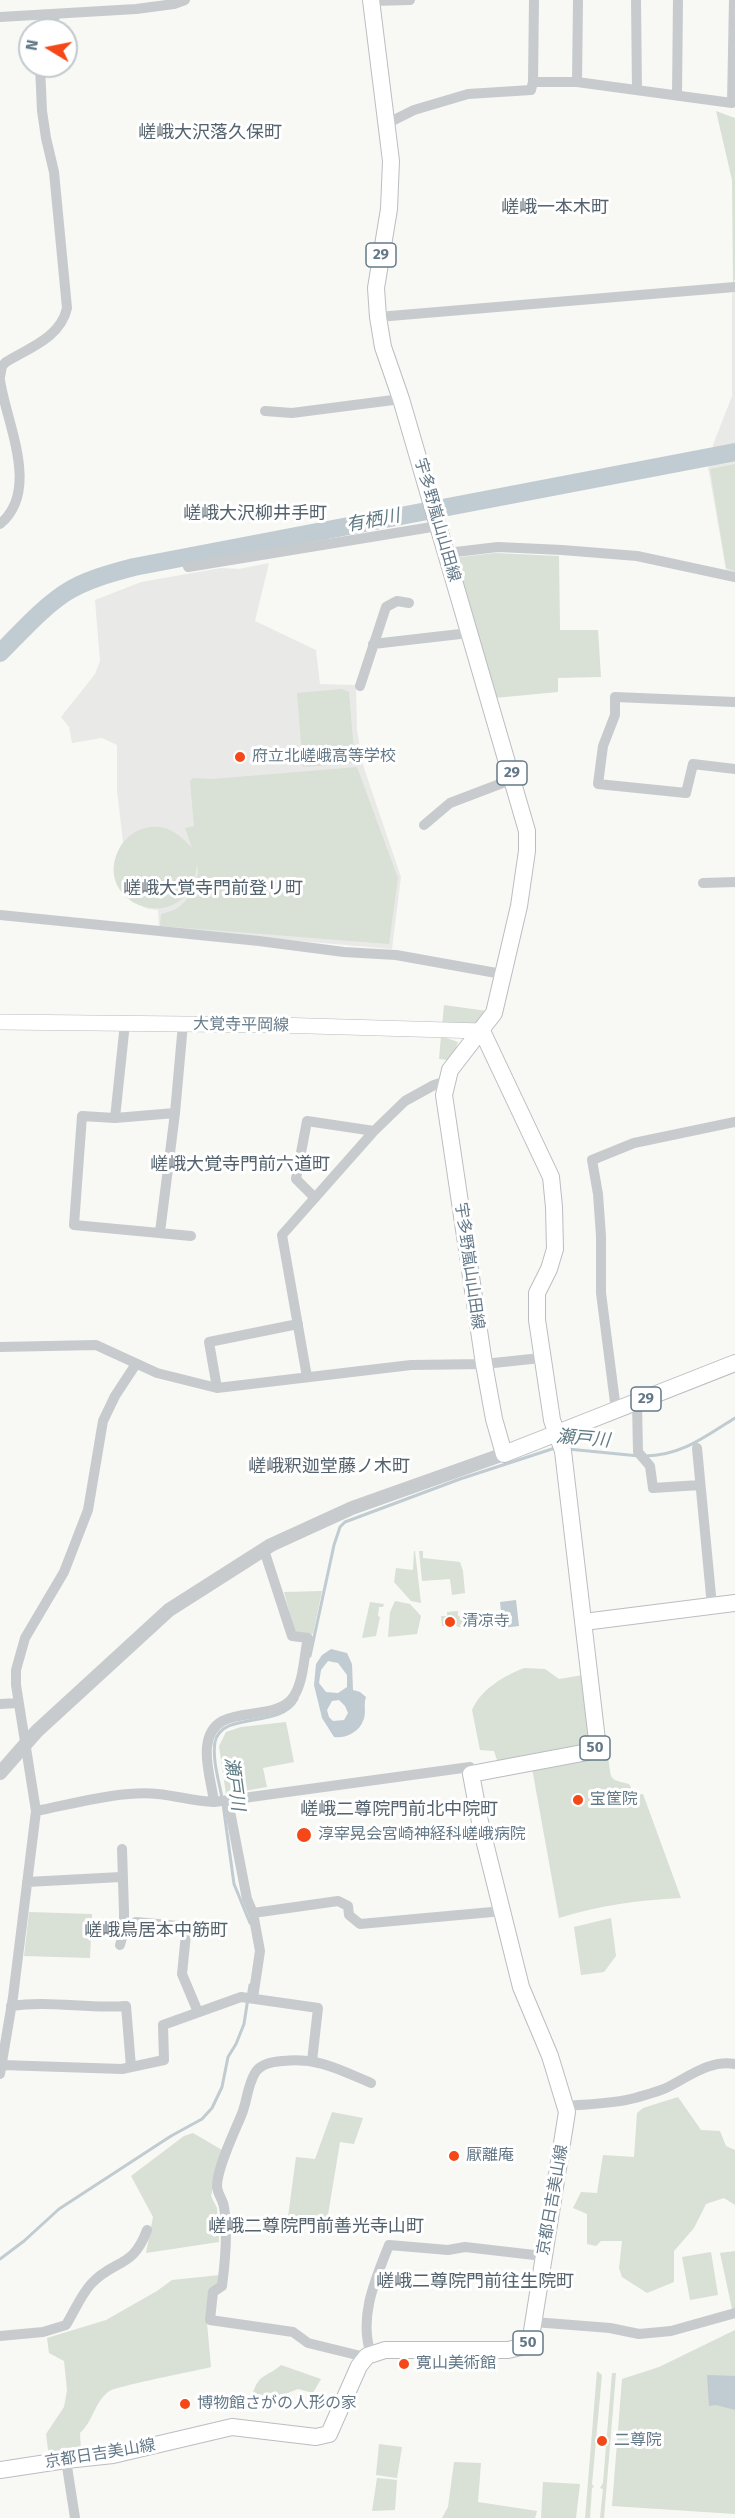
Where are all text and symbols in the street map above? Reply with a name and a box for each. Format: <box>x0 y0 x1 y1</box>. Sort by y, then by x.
north arrow <box>18 18 78 78</box>
text: N <box>21 38 42 52</box>
district label: 嵯峨大沢落久保町 <box>138 122 282 144</box>
district label: 嵯峨一本木町 <box>501 197 609 219</box>
road number: 29 <box>366 243 396 267</box>
street label: 宇多野嵐山山田線 <box>410 456 464 584</box>
district label: 嵯峨大沢柳井手町 <box>183 503 327 525</box>
water label: 有栖川 <box>344 505 402 537</box>
place label: 府立北嵯峨高等学校 <box>252 747 396 767</box>
marker: 府立北嵯峨高等学校 <box>233 750 247 764</box>
road number: 29 <box>497 761 527 785</box>
district label: 嵯峨大覚寺門前登リ町 <box>123 878 303 900</box>
street label: 大覚寺平岡線 <box>193 1015 289 1035</box>
district label: 嵯峨大覚寺門前六道町 <box>150 1154 330 1176</box>
street label: 宇多野嵐山山田線 <box>451 1201 487 1331</box>
road number: 29 <box>631 1387 661 1411</box>
water label: 瀬戸川 <box>555 1426 611 1452</box>
district label: 嵯峨釈迦堂藤ノ木町 <box>248 1456 410 1478</box>
place label: 清凉寺 <box>462 1612 510 1632</box>
marker: 清凉寺 <box>443 1615 457 1629</box>
road number: 50 <box>580 1736 610 1760</box>
water label: 瀬戸川 <box>220 1756 248 1812</box>
place label: 宝筐院 <box>590 1790 638 1810</box>
marker: 宝筐院 <box>571 1793 585 1807</box>
district label: 嵯峨二尊院門前北中院町 <box>300 1799 498 1821</box>
place label: 淳宰晃会宮崎神経科嵯峨病院 <box>318 1825 526 1845</box>
marker: 淳宰晃会宮崎神経科嵯峨病院 <box>295 1826 313 1844</box>
district label: 嵯峨鳥居本中筋町 <box>84 1920 228 1942</box>
street label: 京都日吉美山線 <box>534 2143 572 2257</box>
place label: 厭離庵 <box>466 2146 514 2166</box>
marker: 厭離庵 <box>447 2149 461 2163</box>
district label: 嵯峨二尊院門前善光寺山町 <box>208 2216 424 2238</box>
district label: 嵯峨二尊院門前往生院町 <box>376 2271 574 2293</box>
road number: 50 <box>513 2331 543 2355</box>
place label: 寛山美術館 <box>416 2354 496 2374</box>
marker: 寛山美術館 <box>397 2357 411 2371</box>
place label: 博物館さがの人形の家 <box>197 2394 357 2414</box>
marker: 博物館さがの人形の家 <box>178 2397 192 2411</box>
place label: 二尊院 <box>614 2431 662 2451</box>
marker: 二尊院 <box>595 2434 609 2448</box>
street label: 京都日吉美山線 <box>43 2436 157 2472</box>

